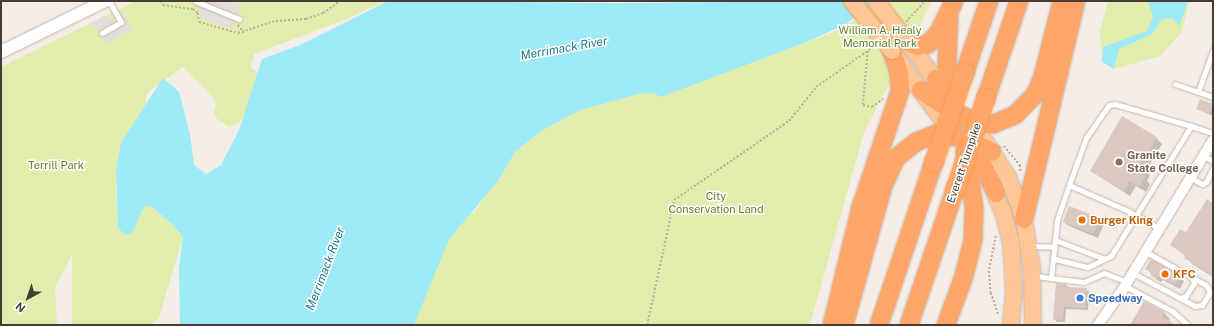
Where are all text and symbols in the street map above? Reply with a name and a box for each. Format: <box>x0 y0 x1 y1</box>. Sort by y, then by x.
park label: William A. Healy Memorial Park <box>838 24 922 50</box>
water label: Merrimack River <box>519 34 609 64</box>
street label: Everett Turnpike <box>944 121 984 205</box>
place label: Granite State College <box>1127 149 1199 175</box>
marker: Granite State College <box>1114 157 1124 167</box>
park label: Terrill Park <box>28 158 84 172</box>
park label: City Conservation Land <box>669 190 763 216</box>
place label: Burger King <box>1090 213 1153 227</box>
marker: Burger King <box>1077 215 1087 225</box>
water label: Merrimack River <box>303 225 349 313</box>
place label: KFC <box>1173 267 1196 281</box>
marker: KFC <box>1160 269 1170 279</box>
north arrow <box>8 278 48 318</box>
place label: Speedway <box>1088 291 1142 305</box>
marker: Speedway <box>1075 293 1085 303</box>
text: N <box>13 300 27 315</box>

